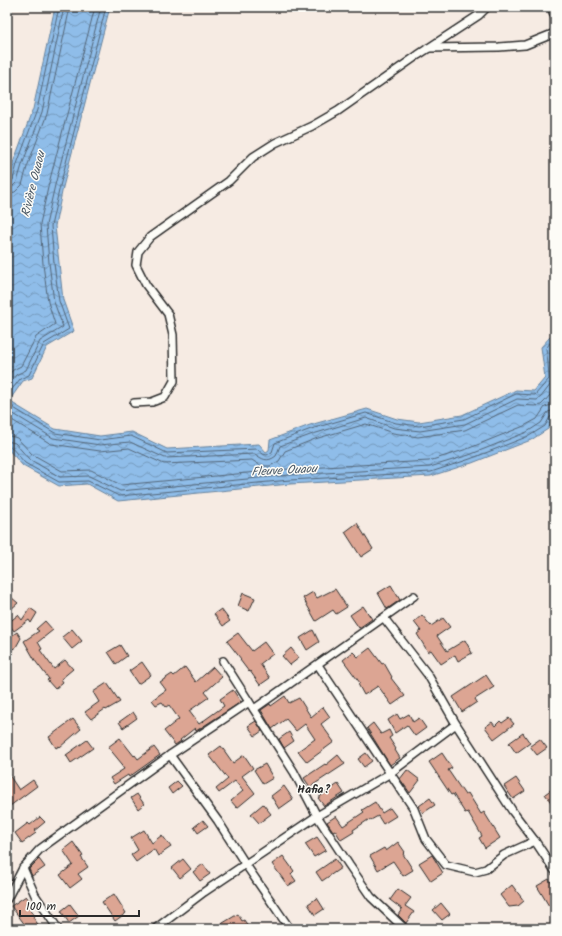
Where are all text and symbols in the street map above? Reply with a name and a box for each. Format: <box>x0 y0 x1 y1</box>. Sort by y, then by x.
water label: Rivière Ouaou <box>16 148 51 219</box>
water label: Fleuve Ouaou <box>251 459 319 482</box>
district label: Hafia? <box>297 780 331 799</box>
scale bar <box>20 892 139 918</box>
text: 100 m <box>26 897 57 916</box>

